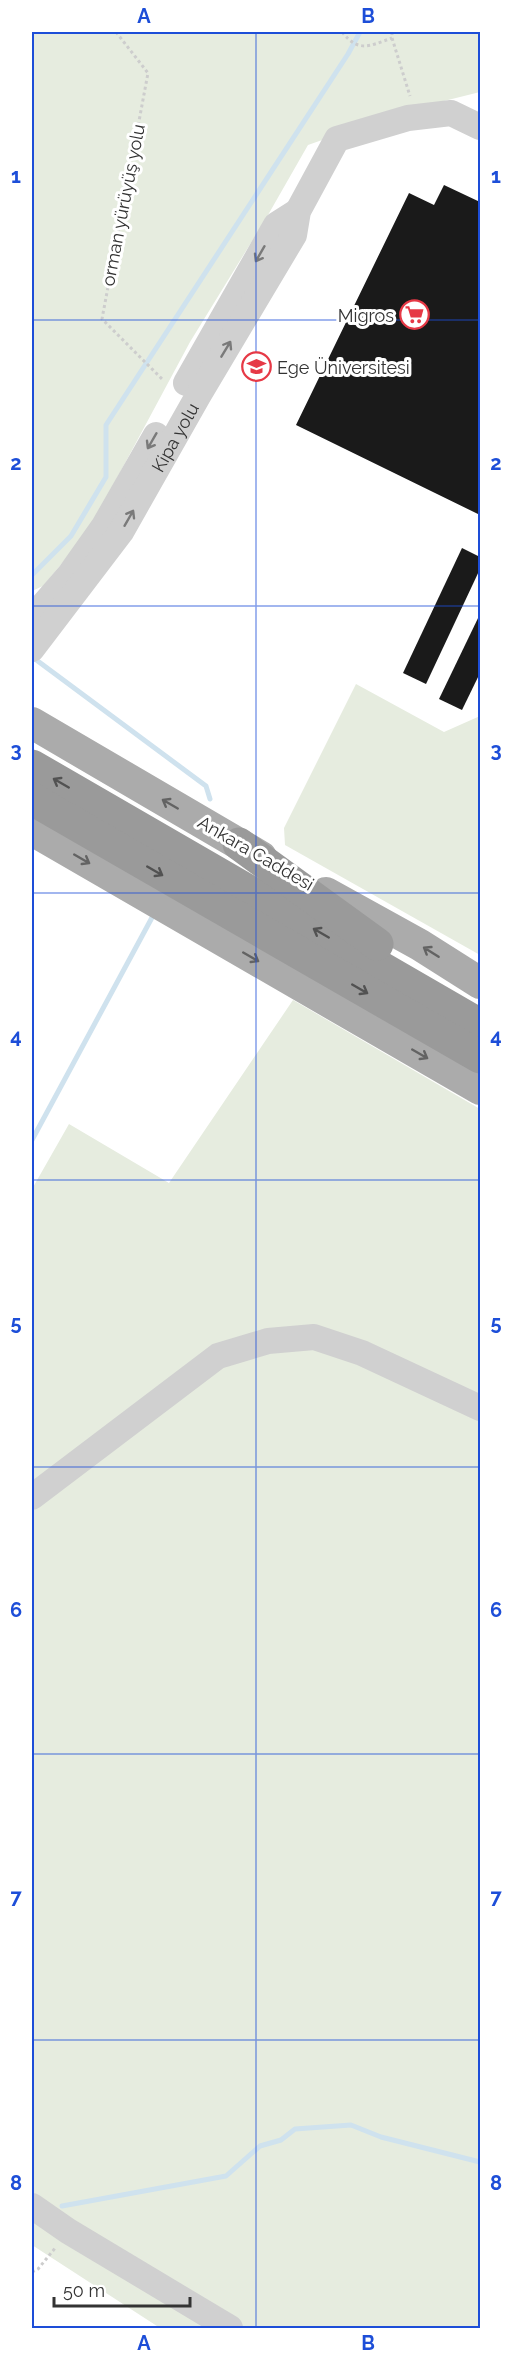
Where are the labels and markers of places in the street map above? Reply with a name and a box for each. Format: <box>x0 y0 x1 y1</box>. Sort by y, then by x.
supermarket icon: Migros <box>399 299 431 331</box>
place label: Migros <box>338 305 394 326</box>
school or university icon: Ege Üniversitesi <box>240 351 272 383</box>
place label: Ege Üniversitesi <box>277 357 410 378</box>

